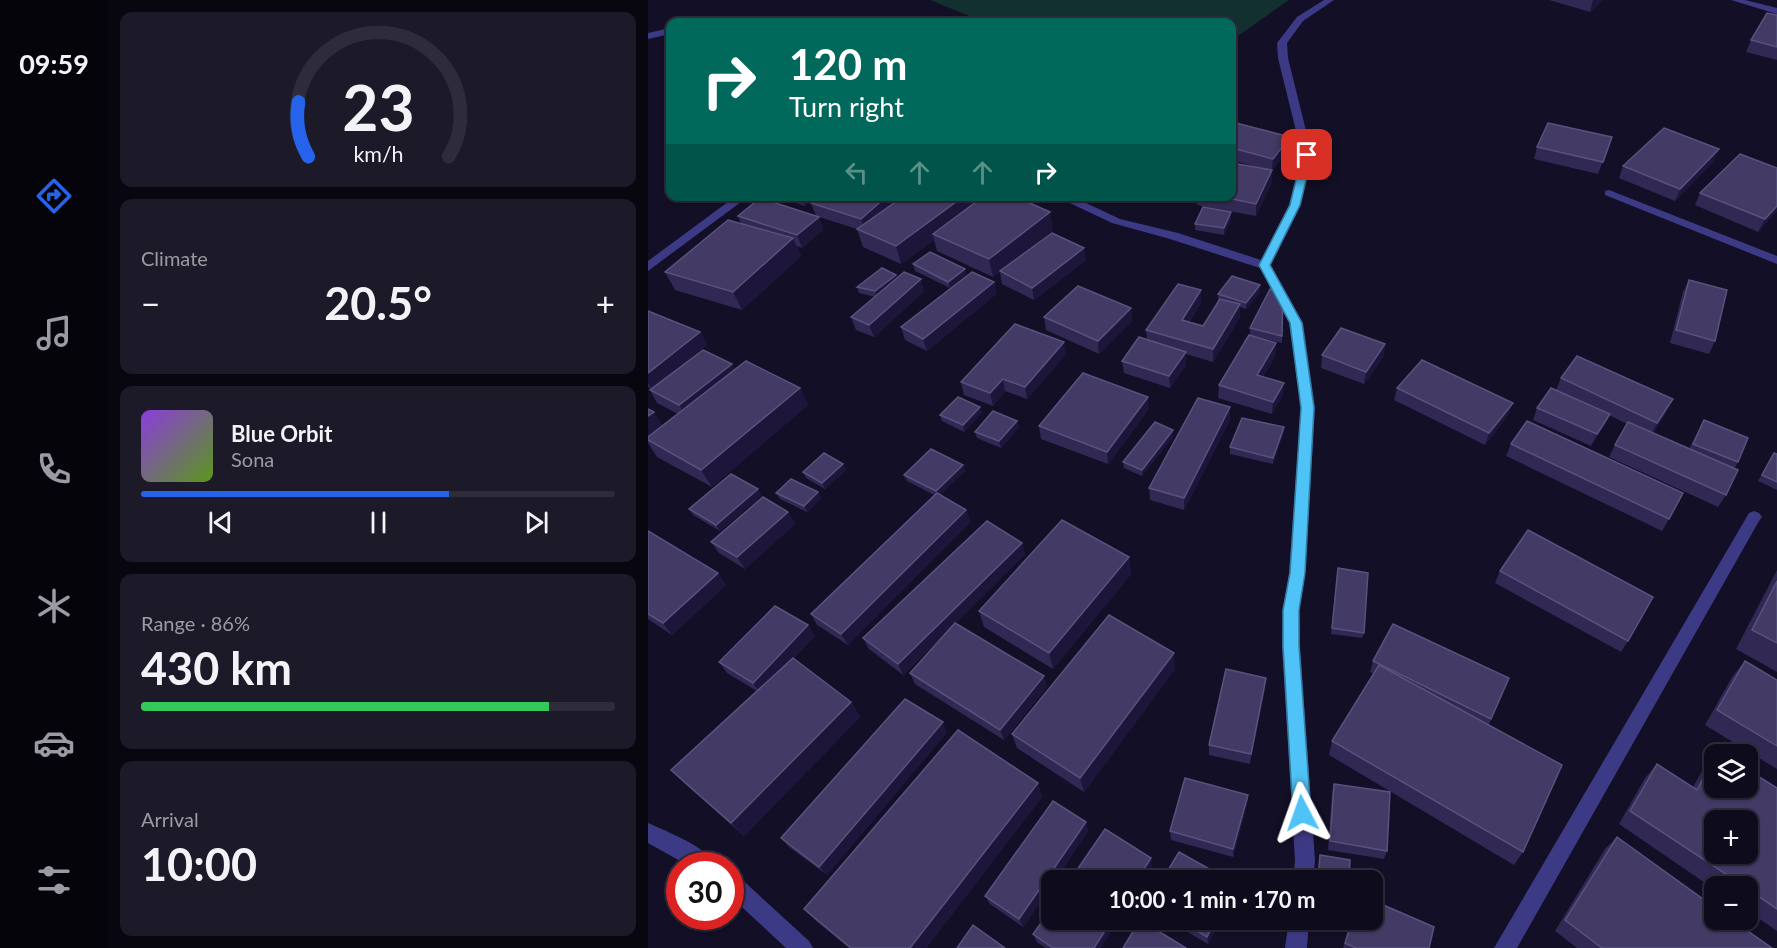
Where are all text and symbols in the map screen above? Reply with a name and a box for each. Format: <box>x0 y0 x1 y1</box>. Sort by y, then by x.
text: 120 m <box>789 39 907 89</box>
icon: right <box>690 42 768 120</box>
text: 09:59 <box>19 47 89 80</box>
text: 23 <box>342 69 414 144</box>
text: Turn right <box>789 90 904 123</box>
pin <box>1281 129 1332 180</box>
icon: arrive <box>1290 138 1323 171</box>
text: km/h <box>353 141 403 167</box>
icon: left <box>840 156 873 189</box>
icon: ahead <box>903 156 936 189</box>
icon: ahead <box>966 156 999 189</box>
icon: right <box>1029 156 1062 189</box>
icon: directions <box>33 175 75 217</box>
text: Climate <box>141 246 208 270</box>
text: 20.5° <box>324 276 432 330</box>
text: − <box>141 283 160 323</box>
text: + <box>596 283 615 323</box>
icon: music <box>33 312 75 354</box>
text: Blue Orbit <box>231 420 332 447</box>
text: Sona <box>231 447 274 471</box>
icon: phone <box>33 448 75 490</box>
icon: previous <box>204 506 237 539</box>
icon: pause <box>362 506 395 539</box>
icon: next <box>520 506 553 539</box>
icon: climate <box>33 585 75 627</box>
text: Range · 86% <box>141 611 250 635</box>
text: 430 km <box>141 641 292 695</box>
icon: car <box>33 722 75 764</box>
map controls <box>1704 744 1758 930</box>
button: layers <box>1704 744 1758 798</box>
position arrow <box>1270 781 1334 845</box>
text: Arrival <box>141 807 199 831</box>
button: + <box>1704 810 1758 864</box>
text: 10:00 <box>141 837 257 891</box>
speed limit sign: 30 <box>666 852 744 930</box>
icon: filters <box>33 859 75 901</box>
button: − <box>1704 876 1758 930</box>
text: 10:00 · 1 min · 170 m <box>1109 886 1315 913</box>

